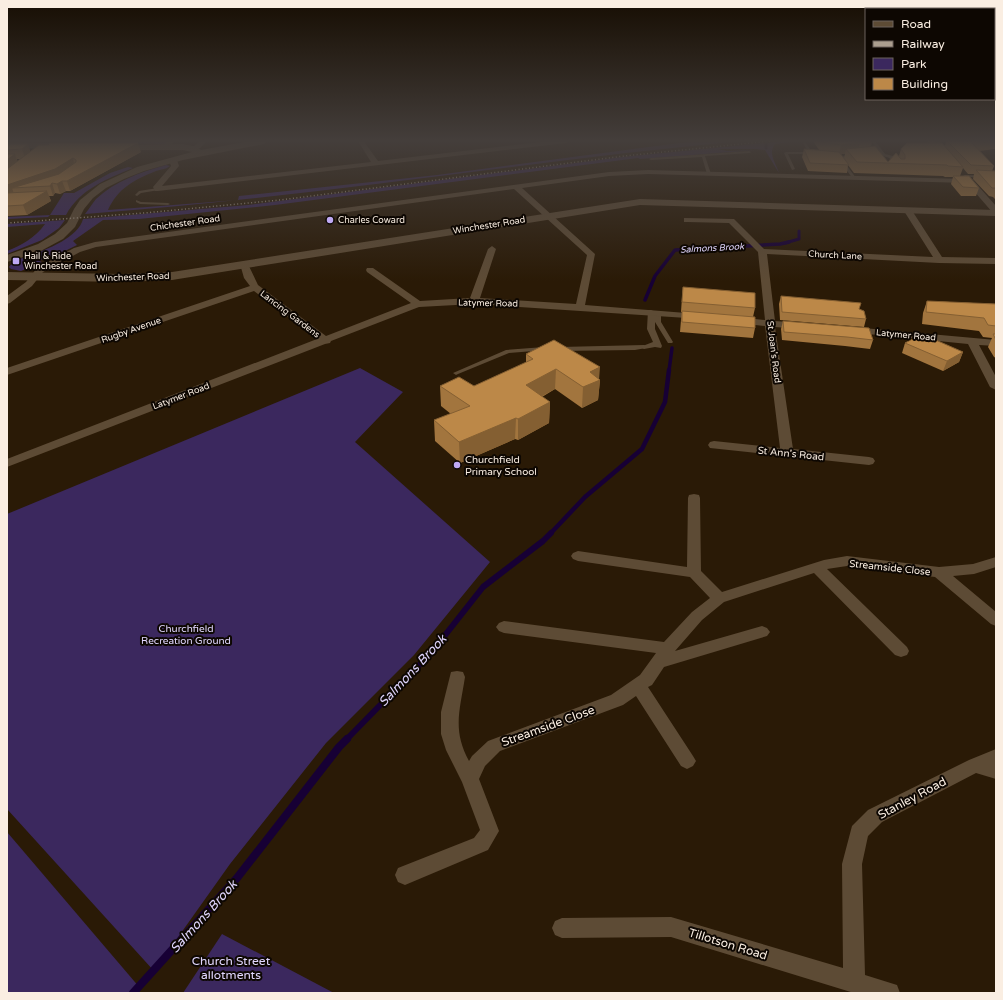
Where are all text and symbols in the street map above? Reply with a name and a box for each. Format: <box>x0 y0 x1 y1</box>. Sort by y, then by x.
legend <box>865 8 995 100</box>
text: Road <box>901 17 931 31</box>
text: Railway <box>901 37 945 51</box>
text: Park <box>901 57 927 71</box>
text: Building <box>901 77 948 91</box>
street label: Chichester Road <box>149 213 221 234</box>
street label: Winchester Road <box>452 214 526 237</box>
marker: Charles Coward <box>325 215 335 225</box>
place label: Charles Coward <box>338 215 405 226</box>
water label: Salmons Brook <box>680 241 745 256</box>
street label: Church Lane <box>808 249 862 262</box>
place label: Hail & Ride Winchester Road <box>24 251 97 272</box>
marker: Hail & Ride Winchester Road <box>11 256 21 266</box>
street label: Winchester Road <box>96 271 170 284</box>
street label: Lancing Gardens <box>258 288 322 340</box>
street label: Latymer Road <box>458 297 518 310</box>
street label: Rugby Avenue <box>100 315 163 346</box>
street label: St Joan's Road <box>764 320 783 384</box>
street label: Latymer Road <box>876 327 936 344</box>
street label: Latymer Road <box>151 381 211 412</box>
street label: St Ann's Road <box>757 445 825 463</box>
place label: Churchfield Primary School <box>465 454 537 478</box>
marker: Churchfield Primary School <box>452 460 462 470</box>
street label: Streamside Close <box>849 558 932 578</box>
park label: Churchfield Recreation Ground <box>141 623 231 647</box>
water label: Salmons Brook <box>375 631 451 710</box>
street label: Streamside Close <box>500 703 597 749</box>
street label: Stanley Road <box>876 774 948 822</box>
water label: Salmons Brook <box>167 876 241 956</box>
street label: Tillotson Road <box>687 925 769 963</box>
park label: Church Street allotments <box>192 954 271 982</box>

